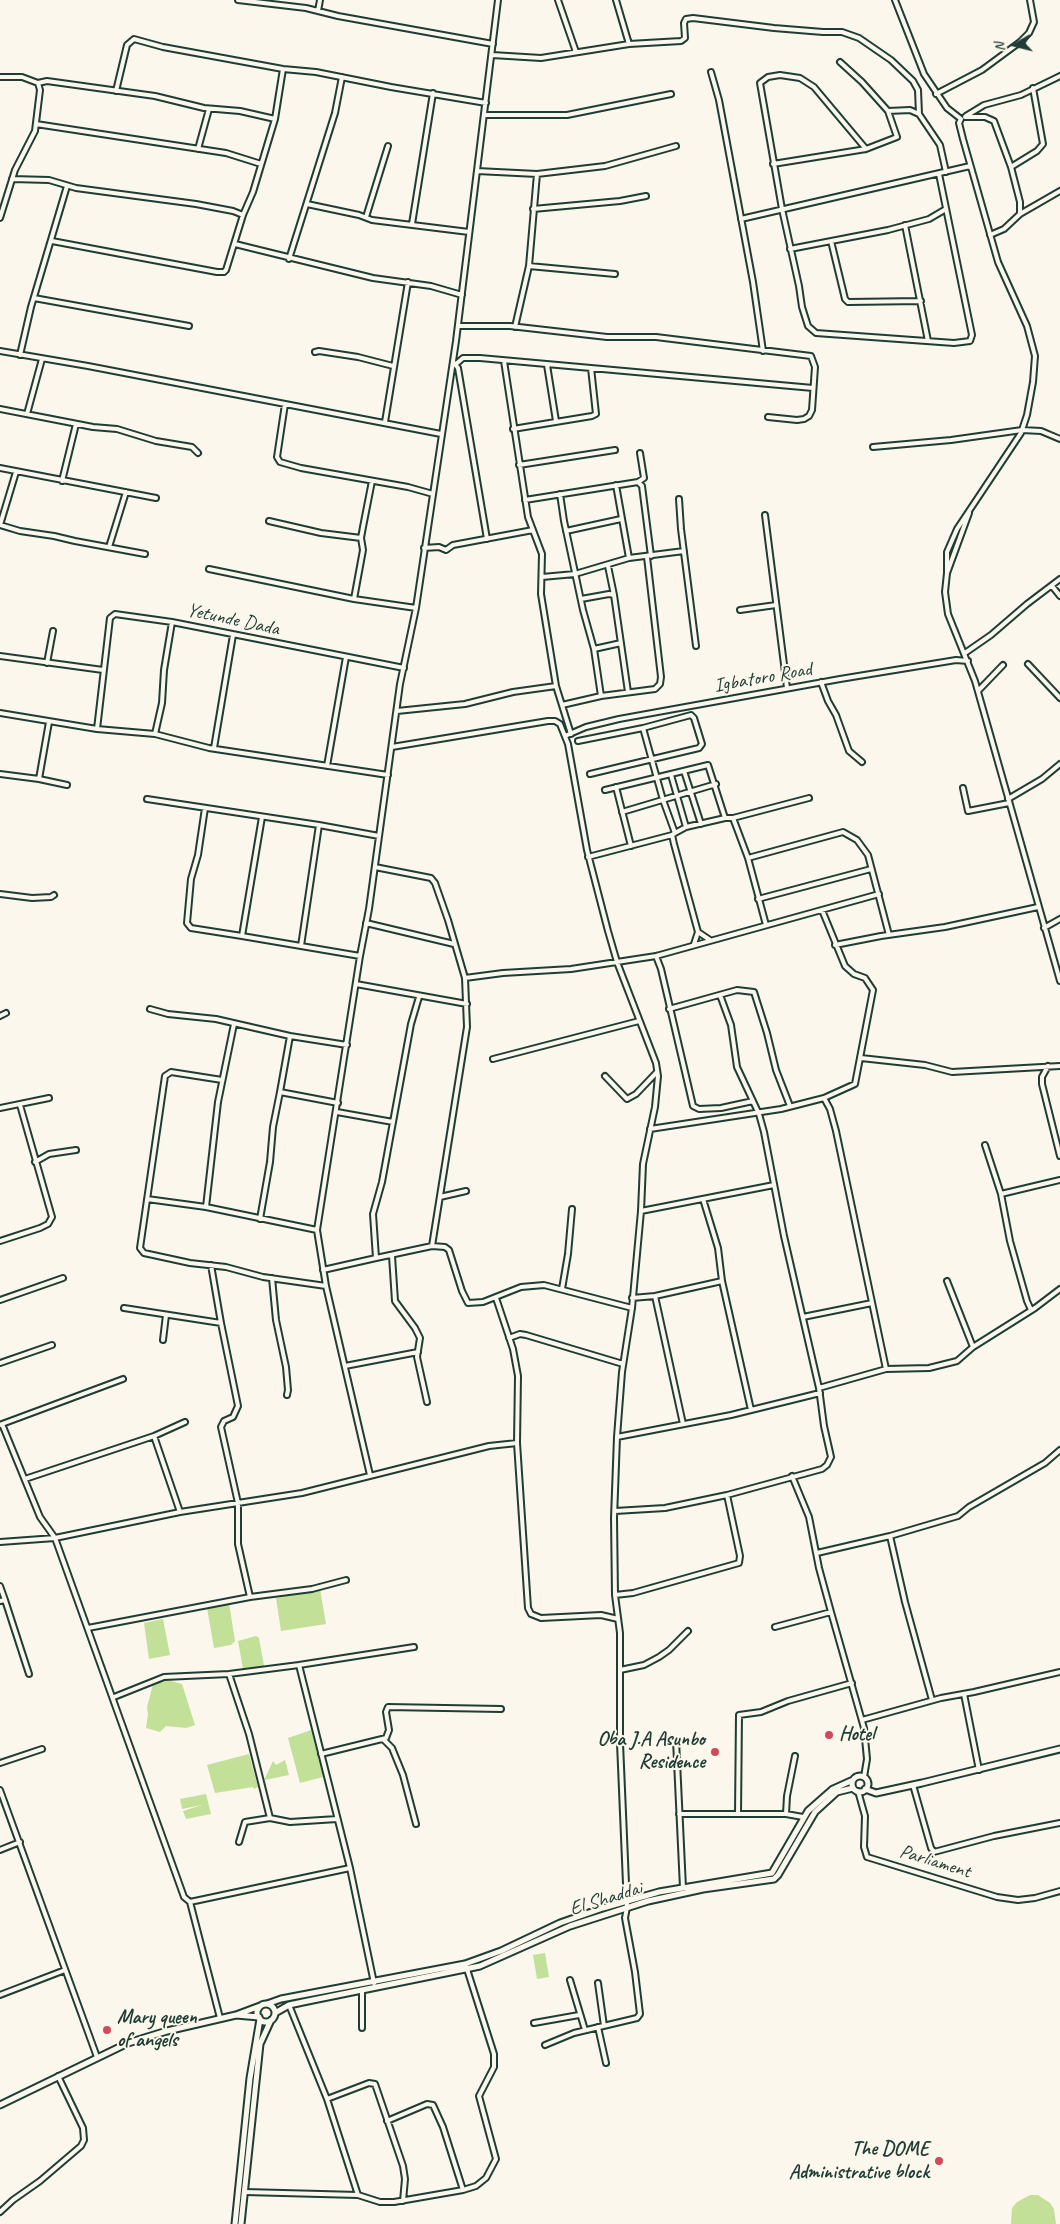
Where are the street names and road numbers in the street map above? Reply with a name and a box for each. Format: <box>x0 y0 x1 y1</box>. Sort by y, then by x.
street label: Yetunde Dada <box>185 599 281 641</box>
street label: Igbatoro Road <box>712 658 814 698</box>
street label: Parliament <box>897 1840 973 1884</box>
street label: El Shaddai <box>567 1877 645 1921</box>

